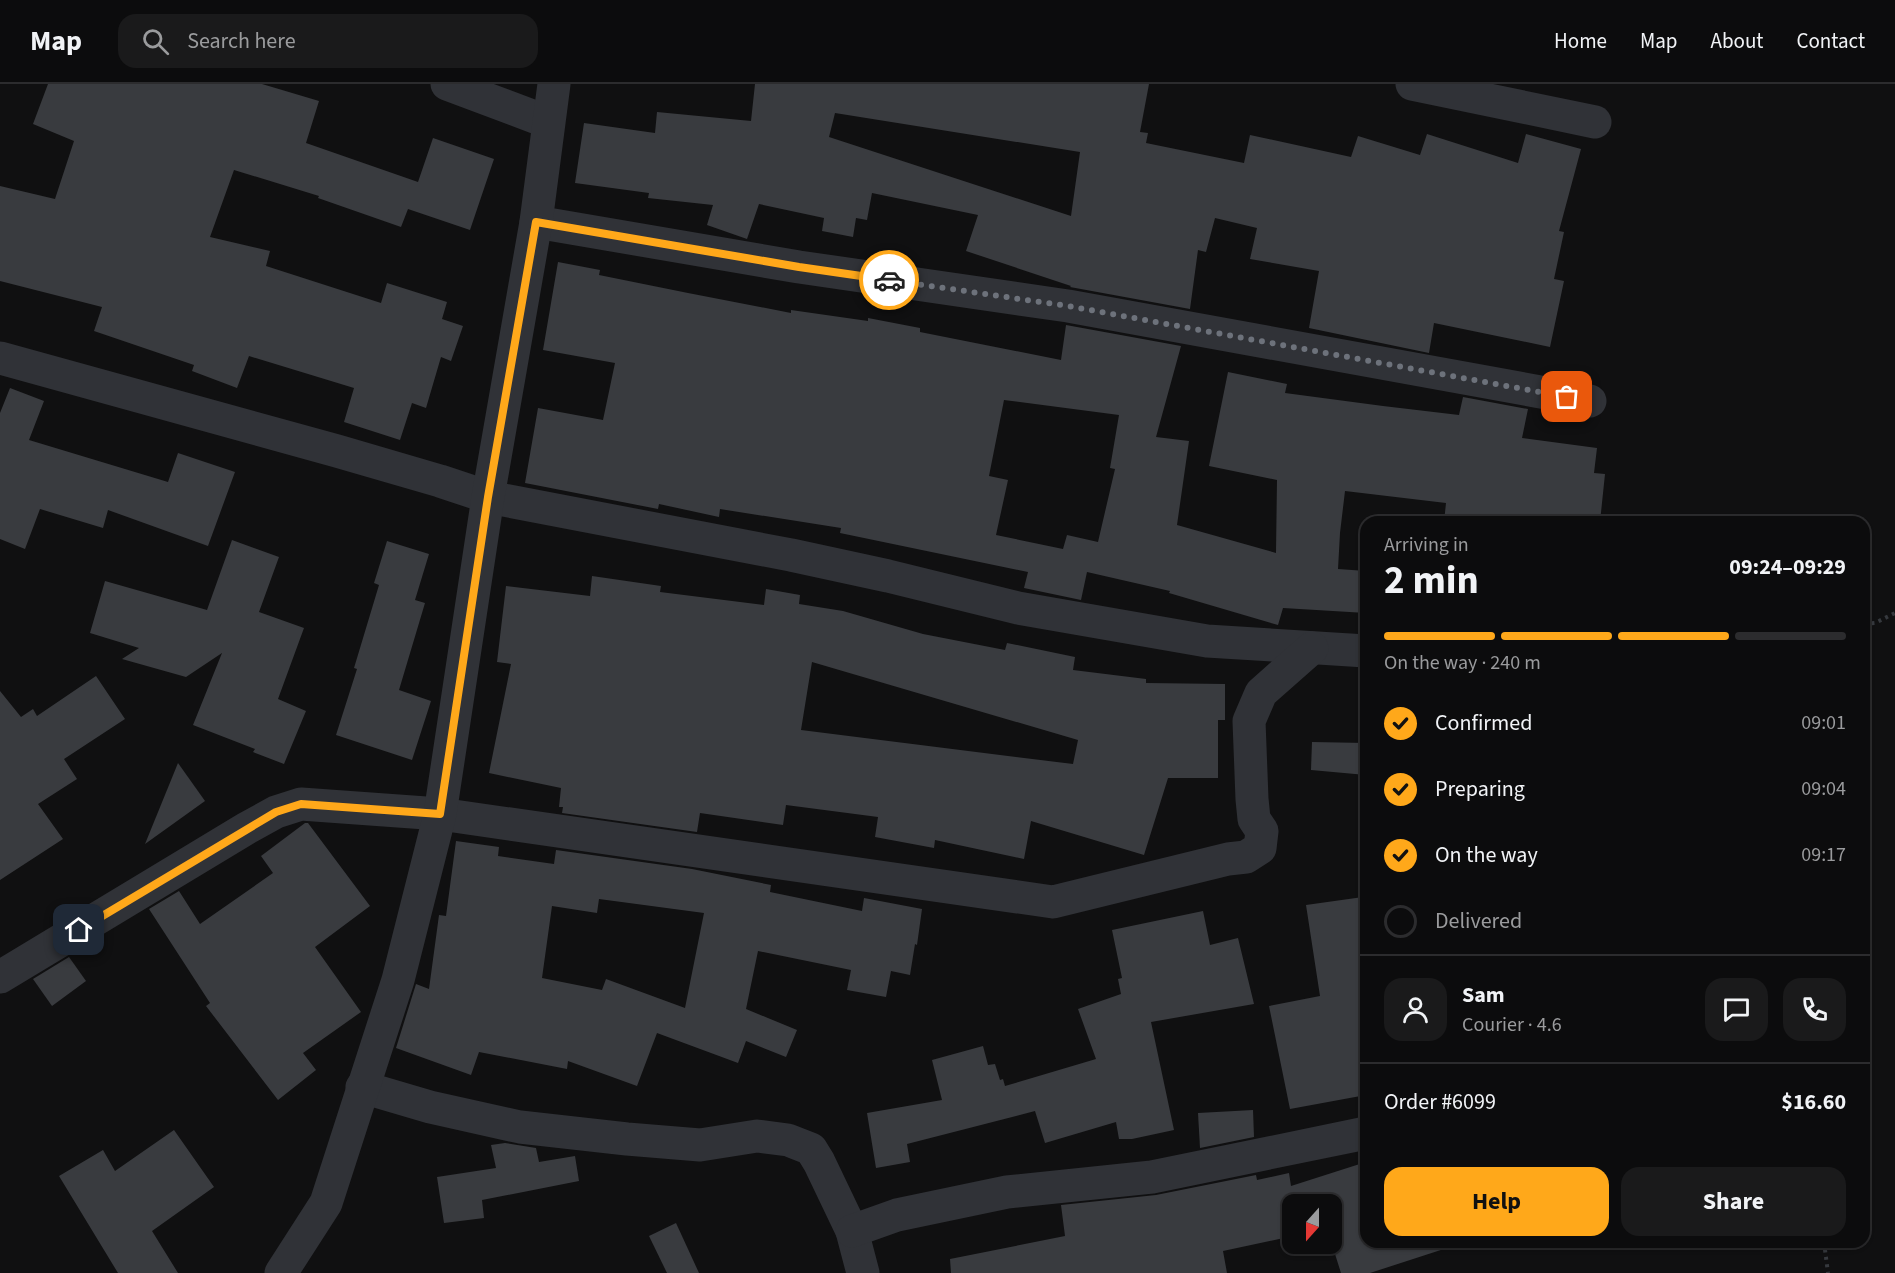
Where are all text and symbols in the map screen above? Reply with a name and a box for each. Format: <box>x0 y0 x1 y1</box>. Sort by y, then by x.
search box <box>118 14 538 68</box>
text: Map <box>30 21 82 61</box>
icon: search <box>139 25 172 58</box>
text: Search here <box>187 25 296 57</box>
text: Home <box>1554 26 1607 56</box>
text: Map <box>1640 26 1678 56</box>
text: About <box>1711 26 1763 56</box>
text: Contact <box>1796 26 1865 56</box>
courier <box>859 250 919 310</box>
icon: car <box>873 264 906 297</box>
pin <box>1541 371 1592 422</box>
icon: bag <box>1550 380 1583 413</box>
text: Arriving in <box>1384 531 1469 559</box>
text: 09:24–09:29 <box>1729 551 1846 583</box>
text: 2 min <box>1384 553 1479 609</box>
text: On the way · 240 m <box>1384 649 1541 677</box>
icon: check <box>1384 707 1417 740</box>
text: Confirmed <box>1435 707 1532 739</box>
text: 09:01 <box>1801 709 1846 737</box>
icon: check <box>1384 773 1417 806</box>
text: Preparing <box>1435 773 1525 805</box>
text: 09:04 <box>1801 775 1846 803</box>
icon: check <box>1384 839 1417 872</box>
text: On the way <box>1435 839 1538 871</box>
text: 09:17 <box>1801 841 1846 869</box>
pin <box>53 904 104 955</box>
text: Delivered <box>1435 905 1522 937</box>
icon: home <box>62 913 95 946</box>
button: person <box>1384 978 1447 1041</box>
button: chat <box>1705 978 1768 1041</box>
button: phone <box>1783 978 1846 1041</box>
text: Sam <box>1462 979 1505 1011</box>
text: Courier · 4.6 <box>1462 1011 1562 1039</box>
text: Order #6099 <box>1384 1086 1496 1118</box>
text: $16.60 <box>1781 1086 1846 1118</box>
button: Help <box>1384 1167 1609 1236</box>
button: Share <box>1621 1167 1846 1236</box>
north arrow <box>1282 1194 1342 1254</box>
map controls <box>1282 1194 1342 1254</box>

